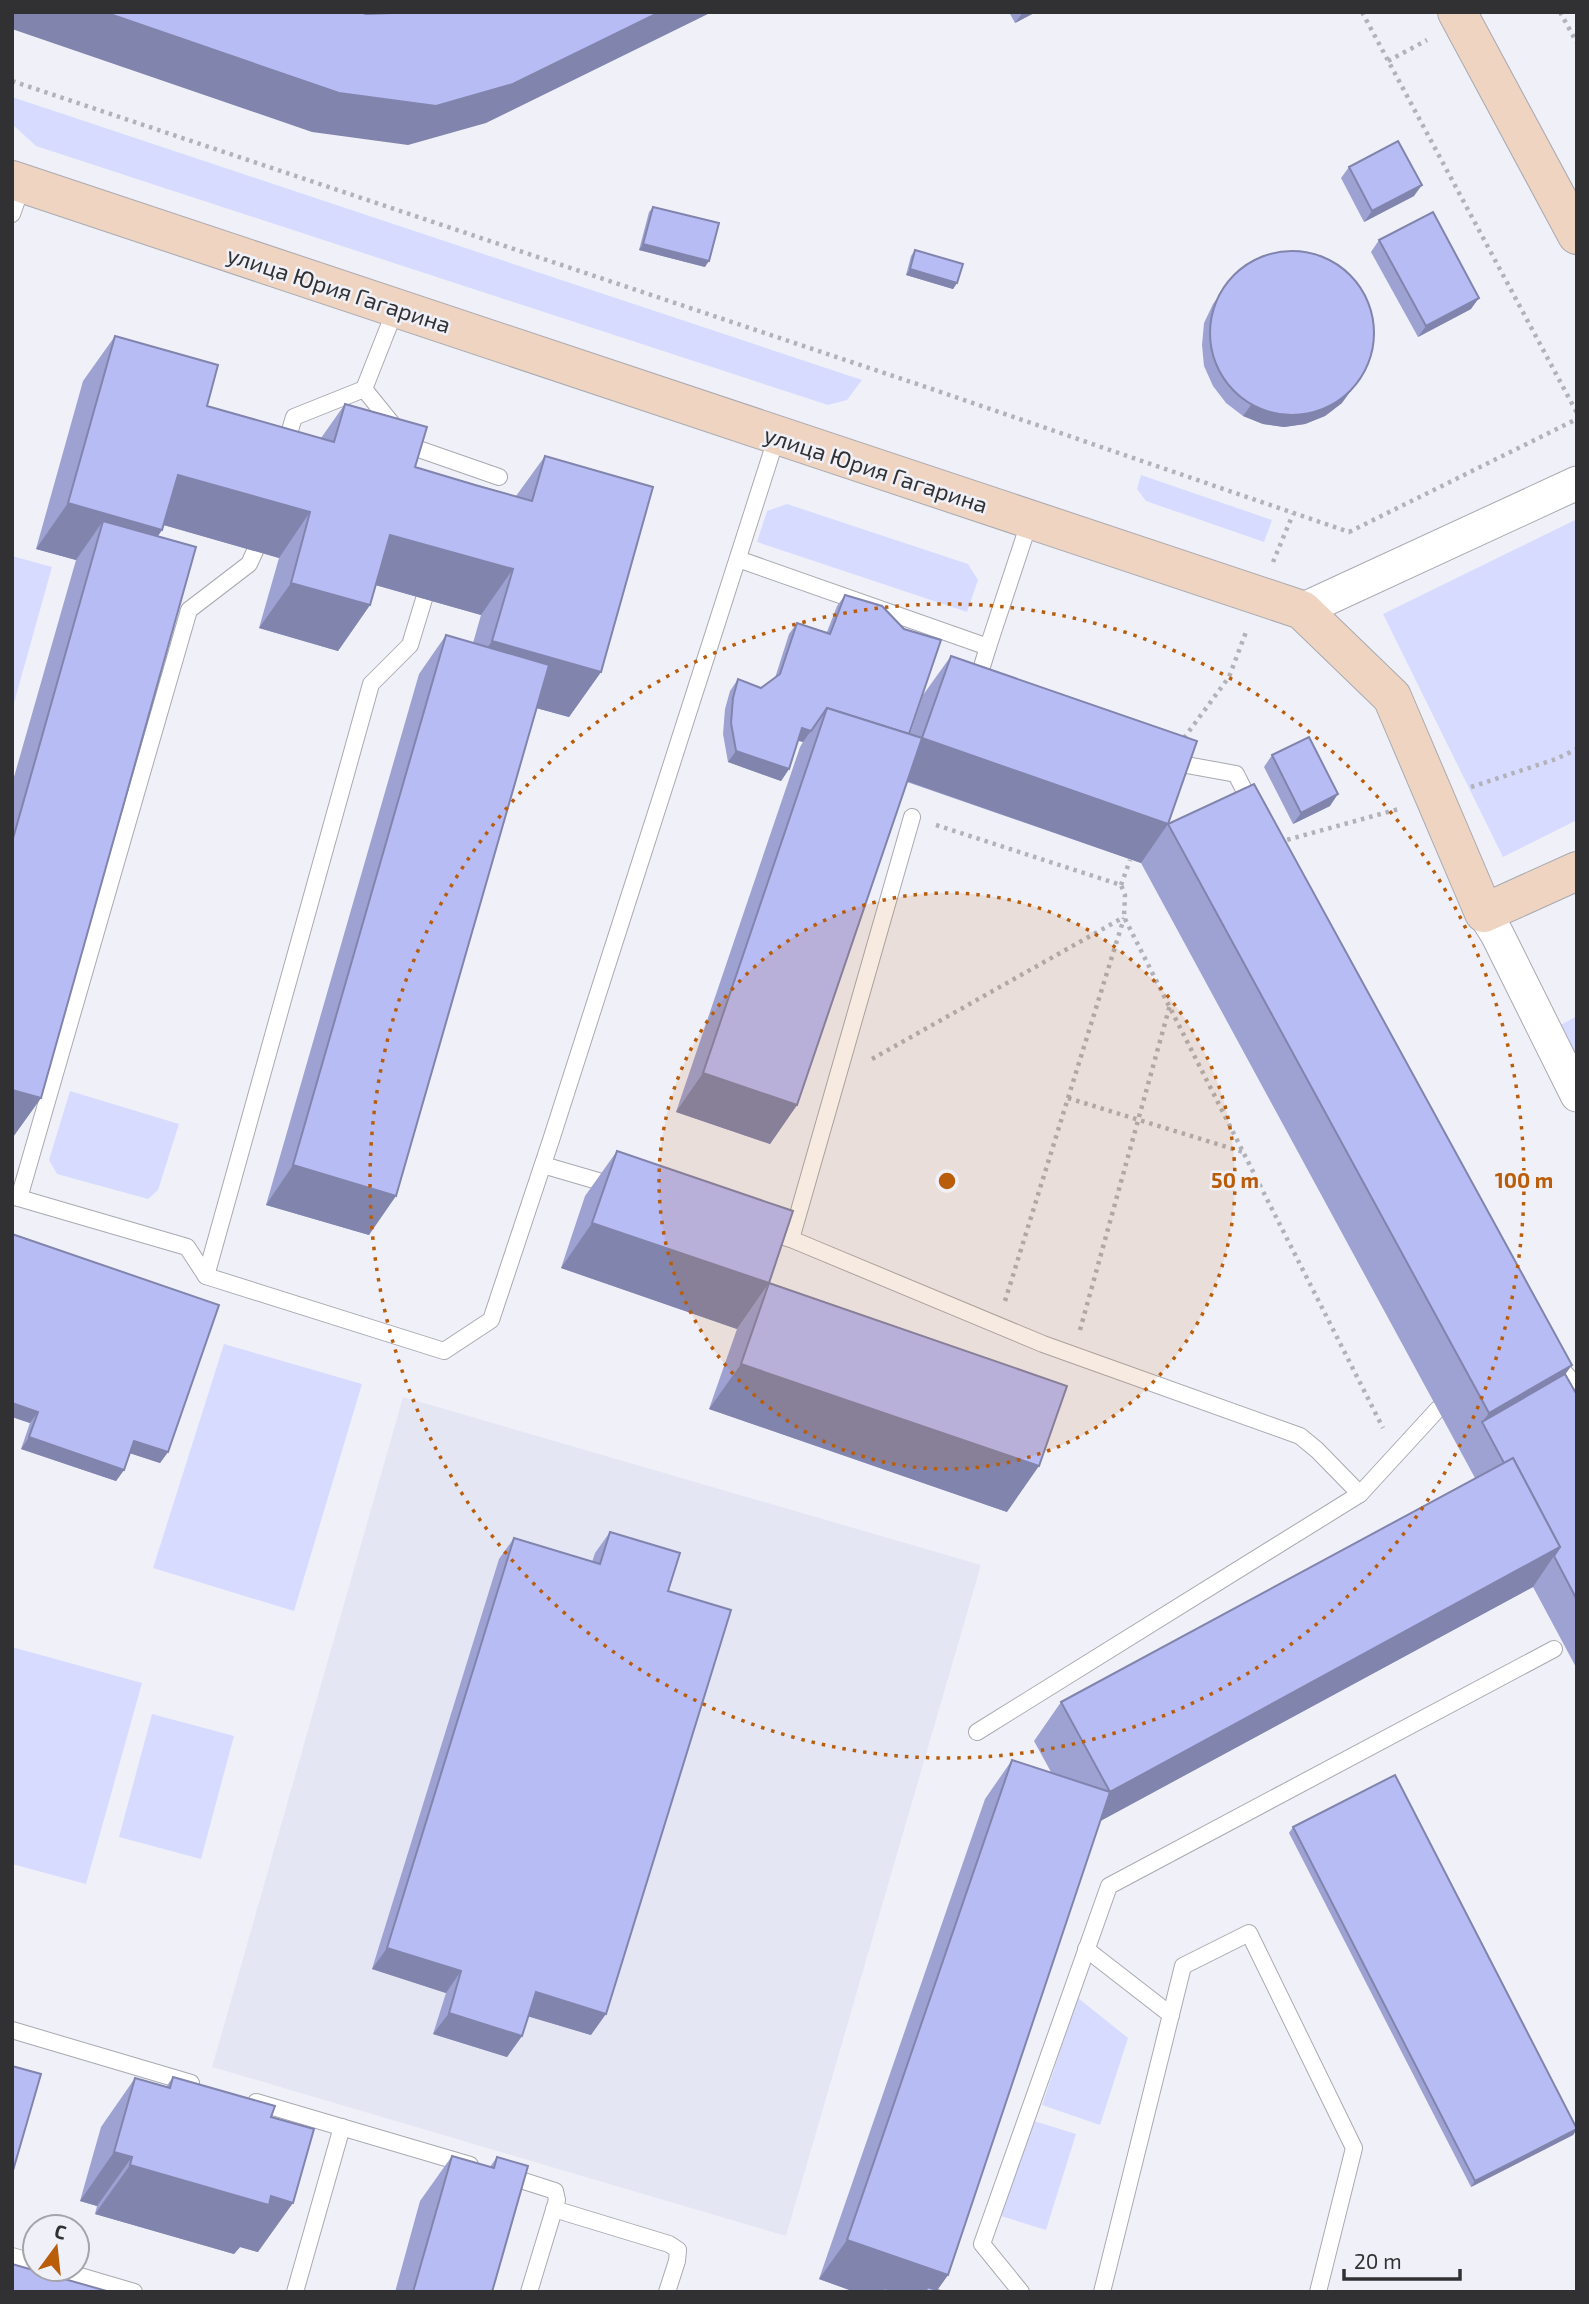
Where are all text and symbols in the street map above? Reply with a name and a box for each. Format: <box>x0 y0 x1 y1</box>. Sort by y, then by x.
street label: улица Юрия Гагарина <box>223 240 454 339</box>
street label: улица Юрия Гагарина <box>760 420 991 519</box>
text: 50 m <box>1211 1167 1259 1192</box>
text: 100 m <box>1495 1167 1553 1192</box>
centre of rings <box>935 1169 959 1193</box>
north arrow <box>21 2213 91 2283</box>
text: С <box>52 2219 69 2244</box>
scale bar <box>1344 2238 1460 2282</box>
text: 20 m <box>1354 2248 1402 2273</box>

